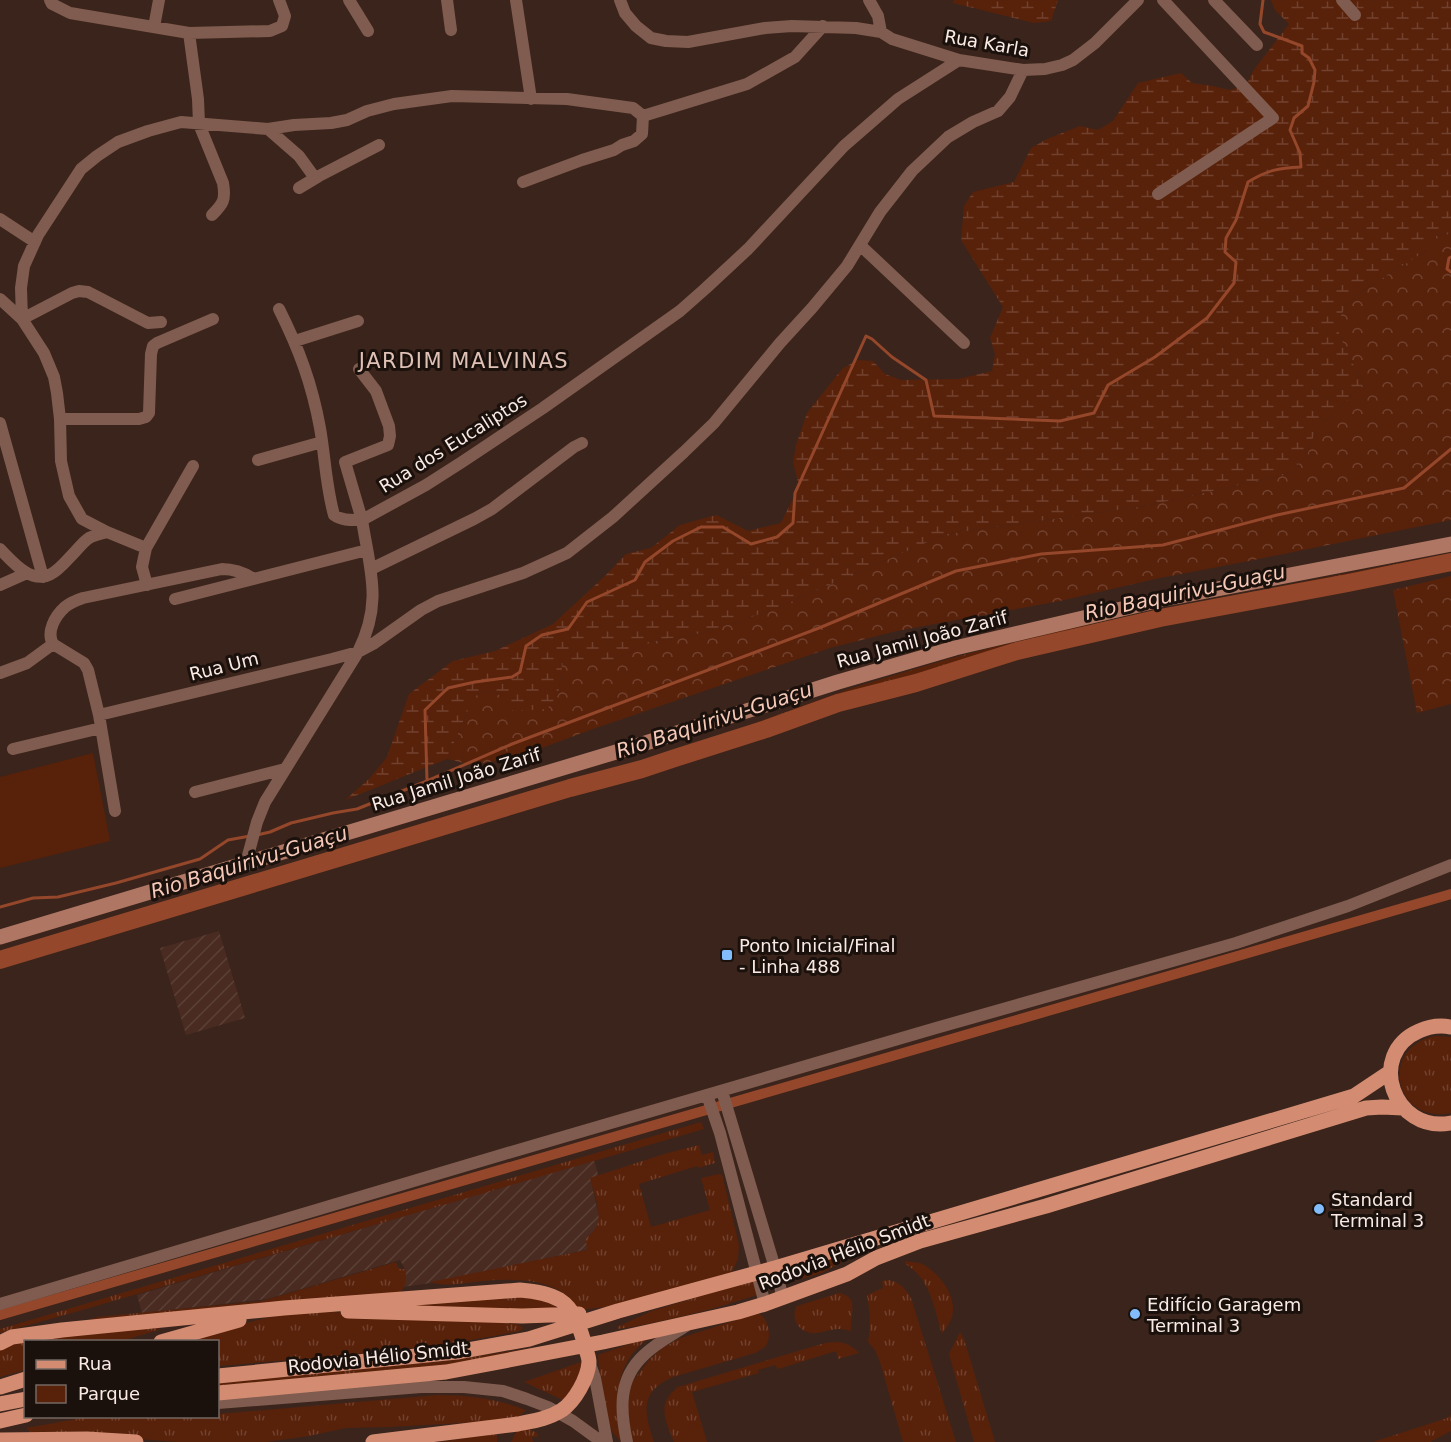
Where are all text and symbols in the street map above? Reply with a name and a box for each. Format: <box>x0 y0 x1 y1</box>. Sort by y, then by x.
street label: Rua Karla <box>943 25 1031 61</box>
district label: JARDIM MALVINAS <box>357 349 569 373</box>
street label: Rua dos Eucaliptos <box>375 389 531 497</box>
water label: Rio Baquirivu-Guaçu <box>1082 559 1288 625</box>
street label: Rua Jamil João Zarif <box>834 606 1010 672</box>
street label: Rua Um <box>187 647 261 685</box>
water label: Rio Baquirivu-Guaçu <box>613 677 815 763</box>
street label: Rua Jamil João Zarif <box>369 743 544 815</box>
water label: Rio Baquirivu-Guaçu <box>148 821 350 903</box>
place label: Ponto Inicial/Final - Linha 488 <box>739 935 896 977</box>
marker: Ponto Inicial/Final - Linha 488 <box>720 948 734 962</box>
place label: Standard Terminal 3 <box>1330 1189 1424 1231</box>
marker: Standard Terminal 3 <box>1312 1202 1326 1216</box>
street label: Rodovia Hélio Smidt <box>756 1210 932 1294</box>
place label: Edifício Garagem Terminal 3 <box>1146 1294 1301 1336</box>
marker: Edifício Garagem Terminal 3 <box>1128 1307 1142 1321</box>
street label: Rodovia Hélio Smidt <box>287 1337 469 1377</box>
legend <box>24 1340 219 1418</box>
text: Rua <box>78 1353 112 1374</box>
text: Parque <box>78 1383 140 1404</box>

